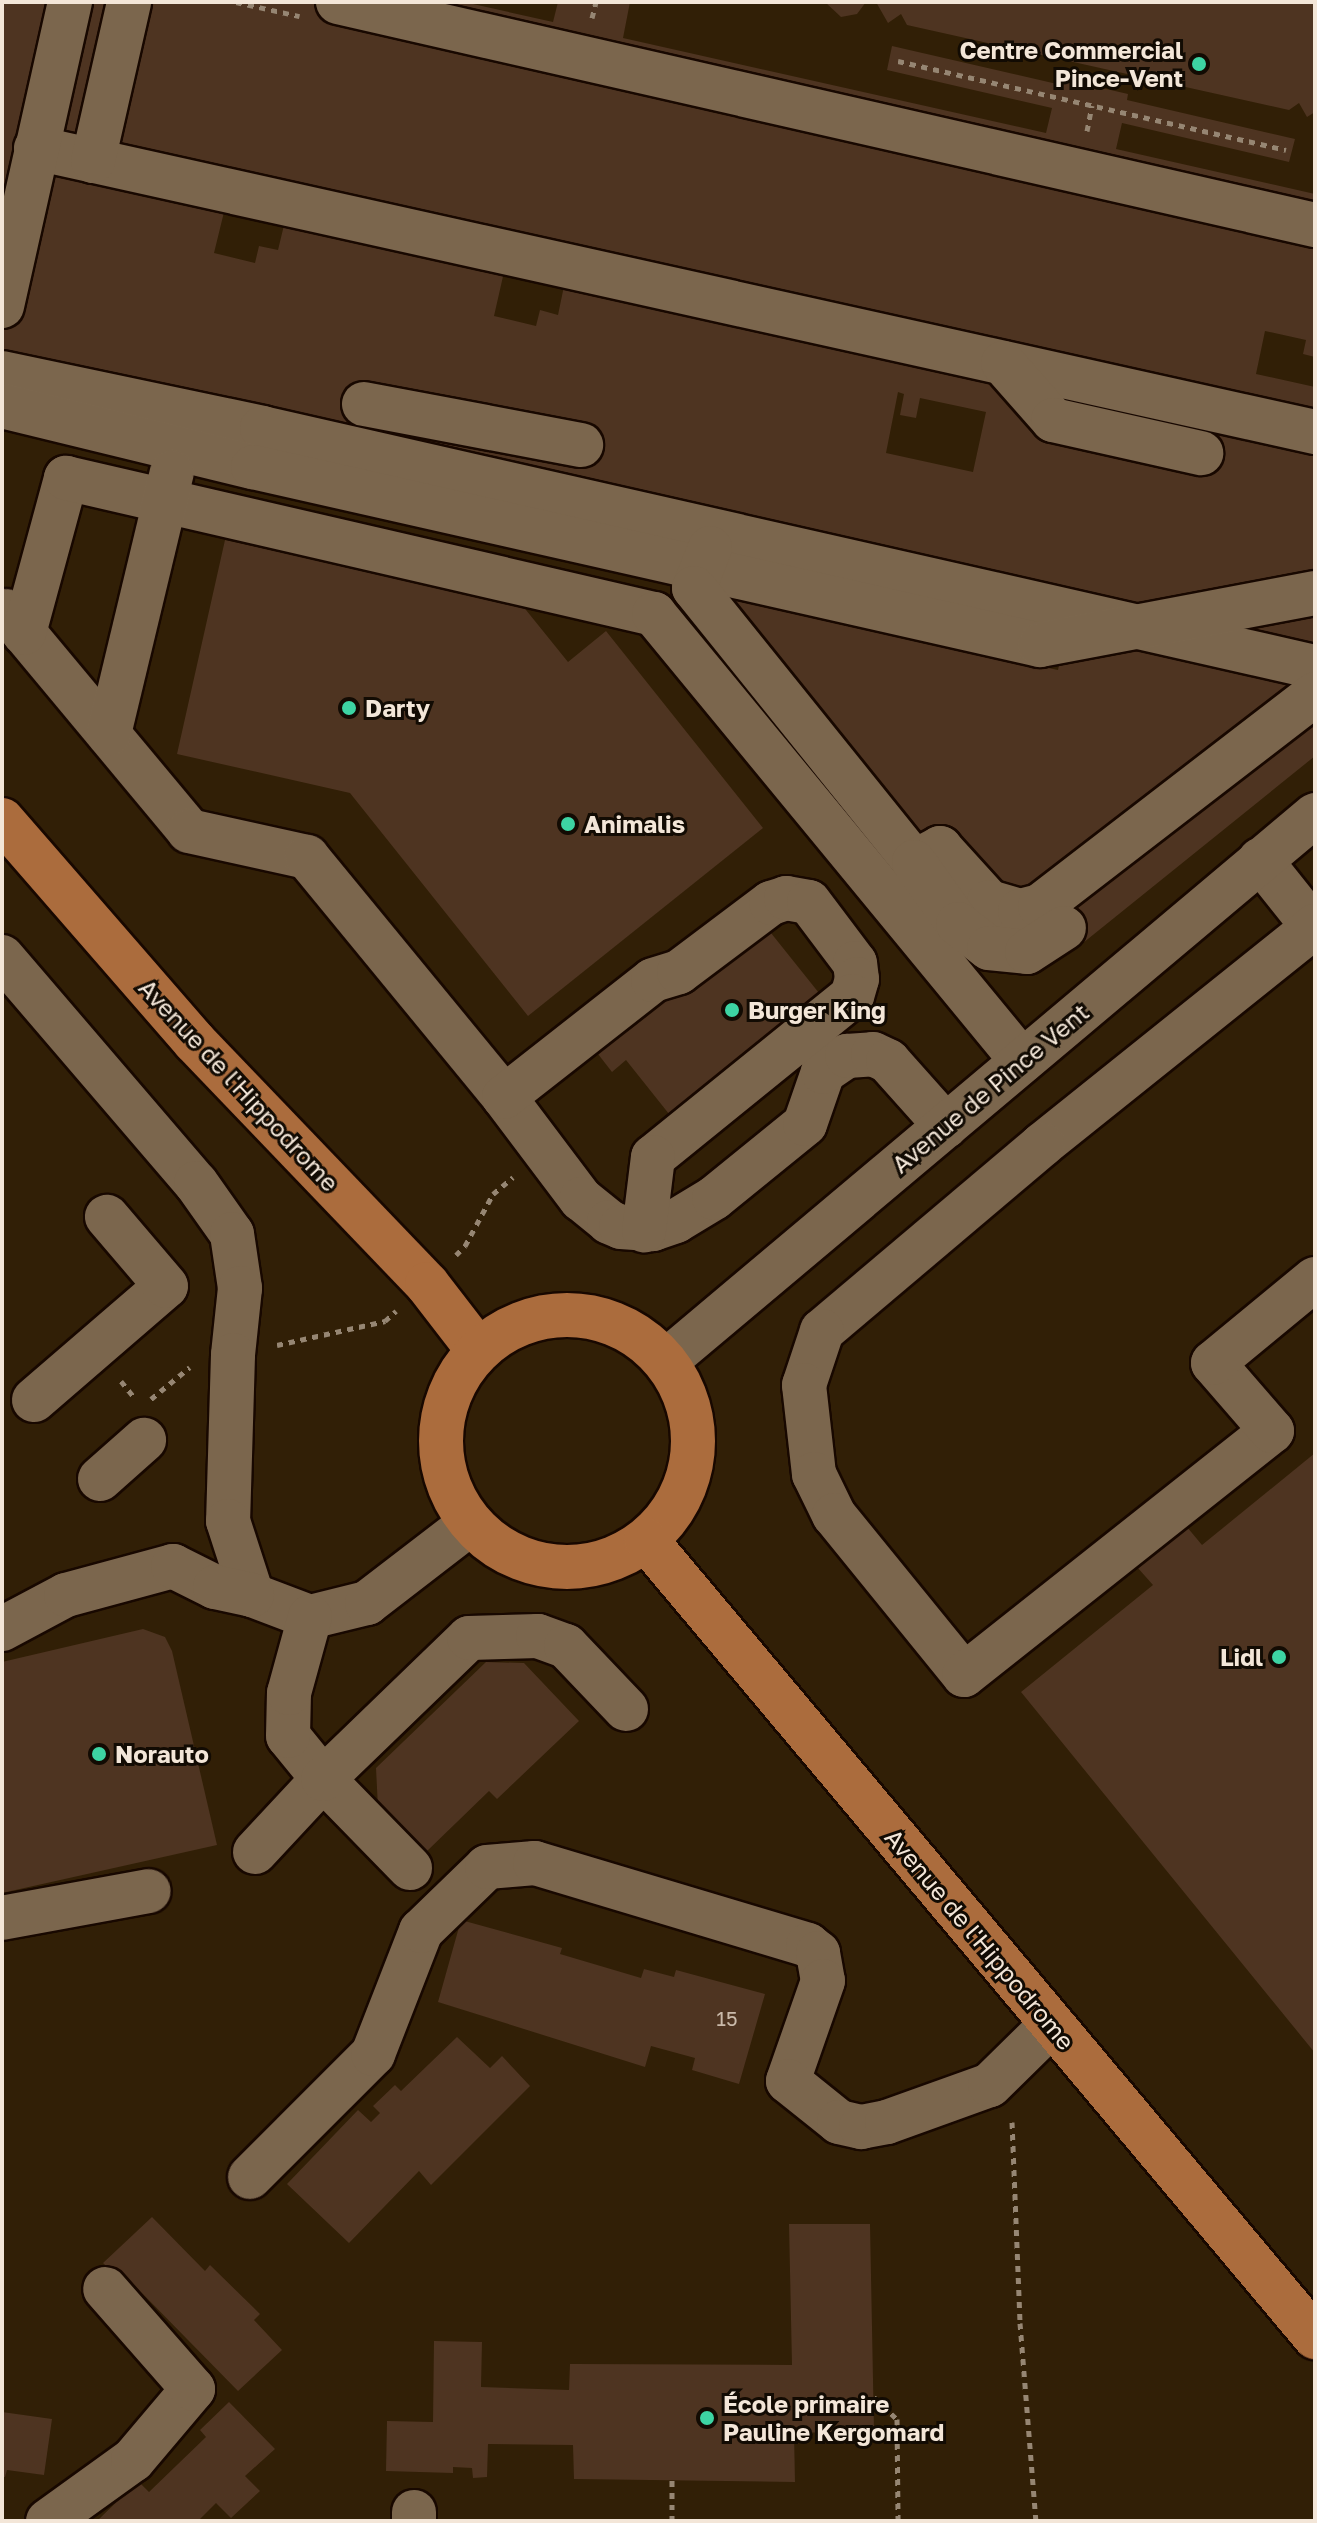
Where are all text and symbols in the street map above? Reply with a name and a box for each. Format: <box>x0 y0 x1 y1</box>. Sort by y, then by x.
place label: Centre Commercial Pince-Vent <box>960 36 1183 92</box>
marker: Centre Commercial Pince-Vent <box>1190 55 1208 73</box>
place label: Darty <box>365 694 430 722</box>
marker: Darty <box>340 699 358 717</box>
place label: Animalis <box>584 810 685 838</box>
marker: Animalis <box>559 815 577 833</box>
street label: Avenue de l'Hippodrome <box>133 973 345 1197</box>
place label: Burger King <box>748 996 886 1024</box>
street label: Avenue de Pince Vent <box>886 997 1094 1179</box>
marker: Burger King <box>723 1001 741 1019</box>
place label: Lidl <box>1220 1643 1263 1671</box>
marker: Lidl <box>1270 1648 1288 1666</box>
place label: Norauto <box>115 1740 209 1768</box>
marker: Norauto <box>90 1745 108 1763</box>
street label: Avenue de l'Hippodrome <box>879 1823 1081 2055</box>
house number: 15 <box>716 2006 738 2030</box>
place label: École primaire Pauline Kergomard <box>723 2390 944 2446</box>
marker: École primaire Pauline Kergomard <box>698 2409 716 2427</box>

